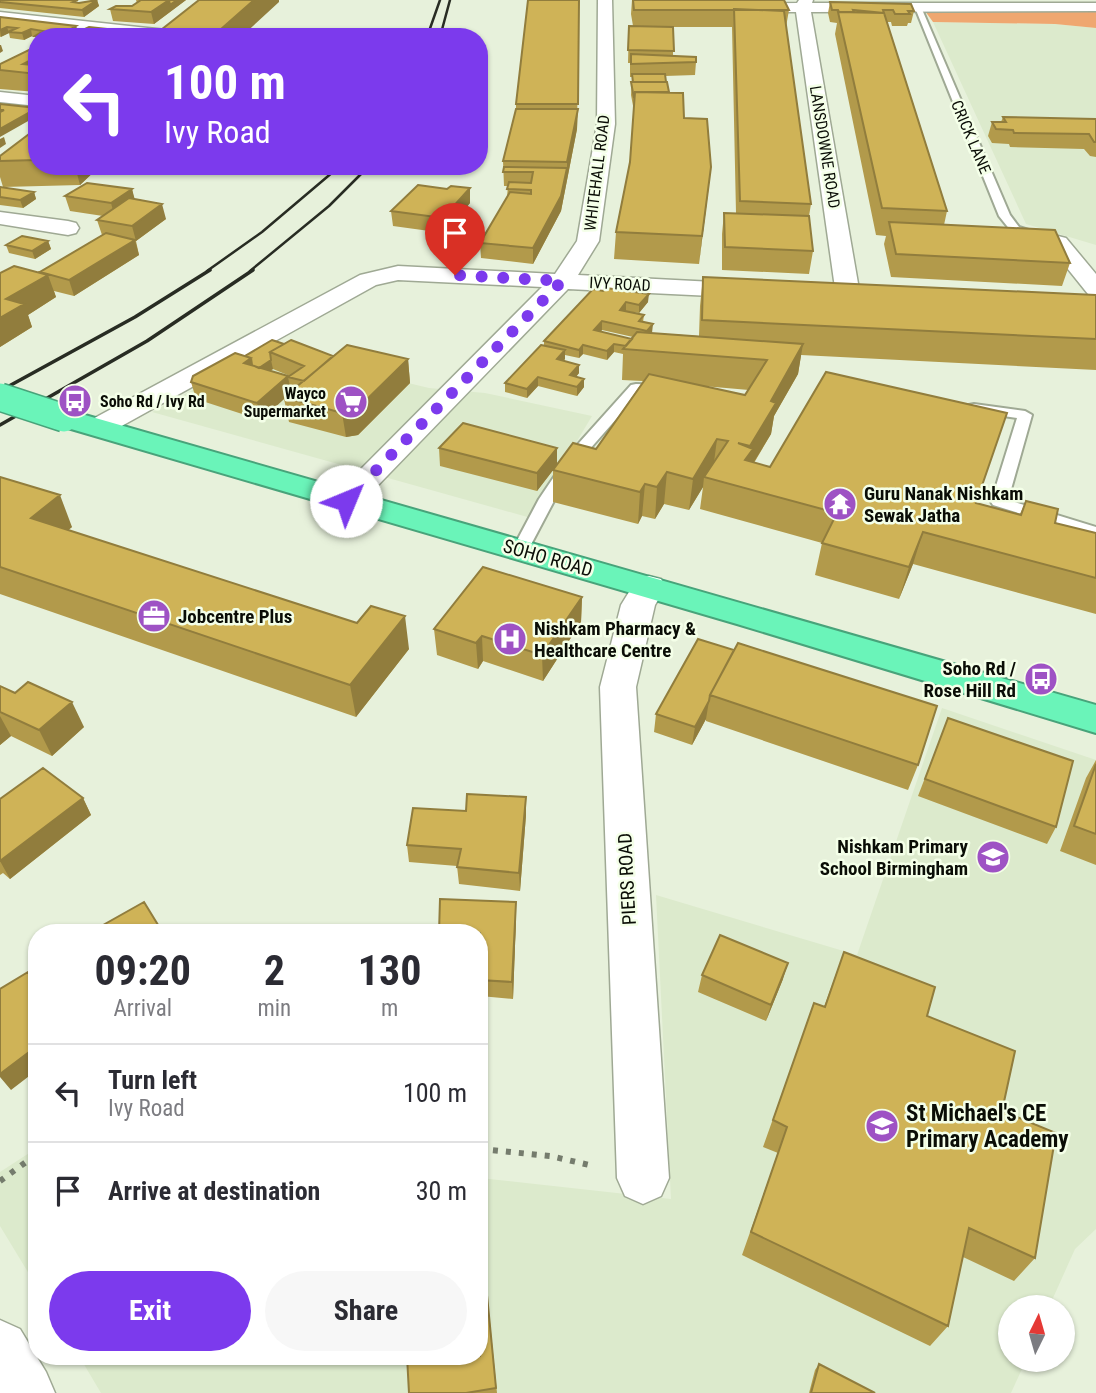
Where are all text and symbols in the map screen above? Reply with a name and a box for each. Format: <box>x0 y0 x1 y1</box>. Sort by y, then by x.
text: 100 m <box>164 54 286 111</box>
icon: left <box>49 56 140 147</box>
street label: LANSDOWNE ROAD <box>806 84 844 210</box>
street label: CRICK LANE <box>947 97 995 177</box>
text: Ivy Road <box>164 113 271 151</box>
street label: WHITEHALL ROAD <box>580 114 614 232</box>
pin <box>425 203 485 275</box>
icon: arrive <box>436 214 474 252</box>
street label: IVY ROAD <box>589 273 651 295</box>
bus stop icon: Soho Rd / Ivy Rd <box>56 382 94 420</box>
supermarket icon: Wayco Supermarket <box>332 383 370 421</box>
place label: Wayco Supermarket <box>244 384 326 421</box>
place label: Soho Rd / Ivy Rd <box>100 392 205 411</box>
position arrow <box>309 464 383 538</box>
place label: Guru Nanak Nishkam Sewak Jatha <box>864 482 1023 527</box>
temple icon: Guru Nanak Nishkam Sewak Jatha <box>821 485 859 523</box>
street label: SOHO ROAD <box>501 534 595 582</box>
office icon: Jobcentre Plus <box>135 597 173 635</box>
place label: Jobcentre Plus <box>178 605 292 628</box>
place label: Nishkam Pharmacy & Healthcare Centre <box>534 617 696 662</box>
hospital icon: Nishkam Pharmacy & Healthcare Centre <box>491 620 529 658</box>
place label: Soho Rd / Rose Hill Rd <box>924 657 1016 702</box>
bus stop icon: Soho Rd / Rose Hill Rd <box>1022 660 1060 698</box>
street label: PIERS ROAD <box>613 832 641 926</box>
place label: Nishkam Primary School Birmingham <box>820 835 969 880</box>
school or university icon: Nishkam Primary School Birmingham <box>974 838 1012 876</box>
text: 09:20 <box>95 946 191 995</box>
text: 2 <box>264 946 285 995</box>
text: 130 <box>358 946 421 995</box>
text: Arrival <box>113 995 172 1022</box>
text: min <box>257 995 291 1022</box>
text: m <box>381 995 398 1022</box>
text: Turn left <box>108 1065 197 1095</box>
icon: left <box>49 1074 87 1112</box>
text: 100 m <box>403 1078 467 1108</box>
text: Ivy Road <box>108 1095 185 1122</box>
place label: St Michael's CE Primary Academy <box>906 1100 1069 1153</box>
school or university icon: St Michael's CE Primary Academy <box>863 1107 901 1145</box>
icon: arrive <box>49 1172 87 1210</box>
text: Arrive at destination <box>108 1176 320 1206</box>
text: 30 m <box>416 1176 467 1206</box>
button: Exit <box>49 1271 251 1351</box>
button: Share <box>265 1271 467 1351</box>
north arrow <box>998 1295 1074 1372</box>
map controls <box>998 1295 1075 1372</box>

